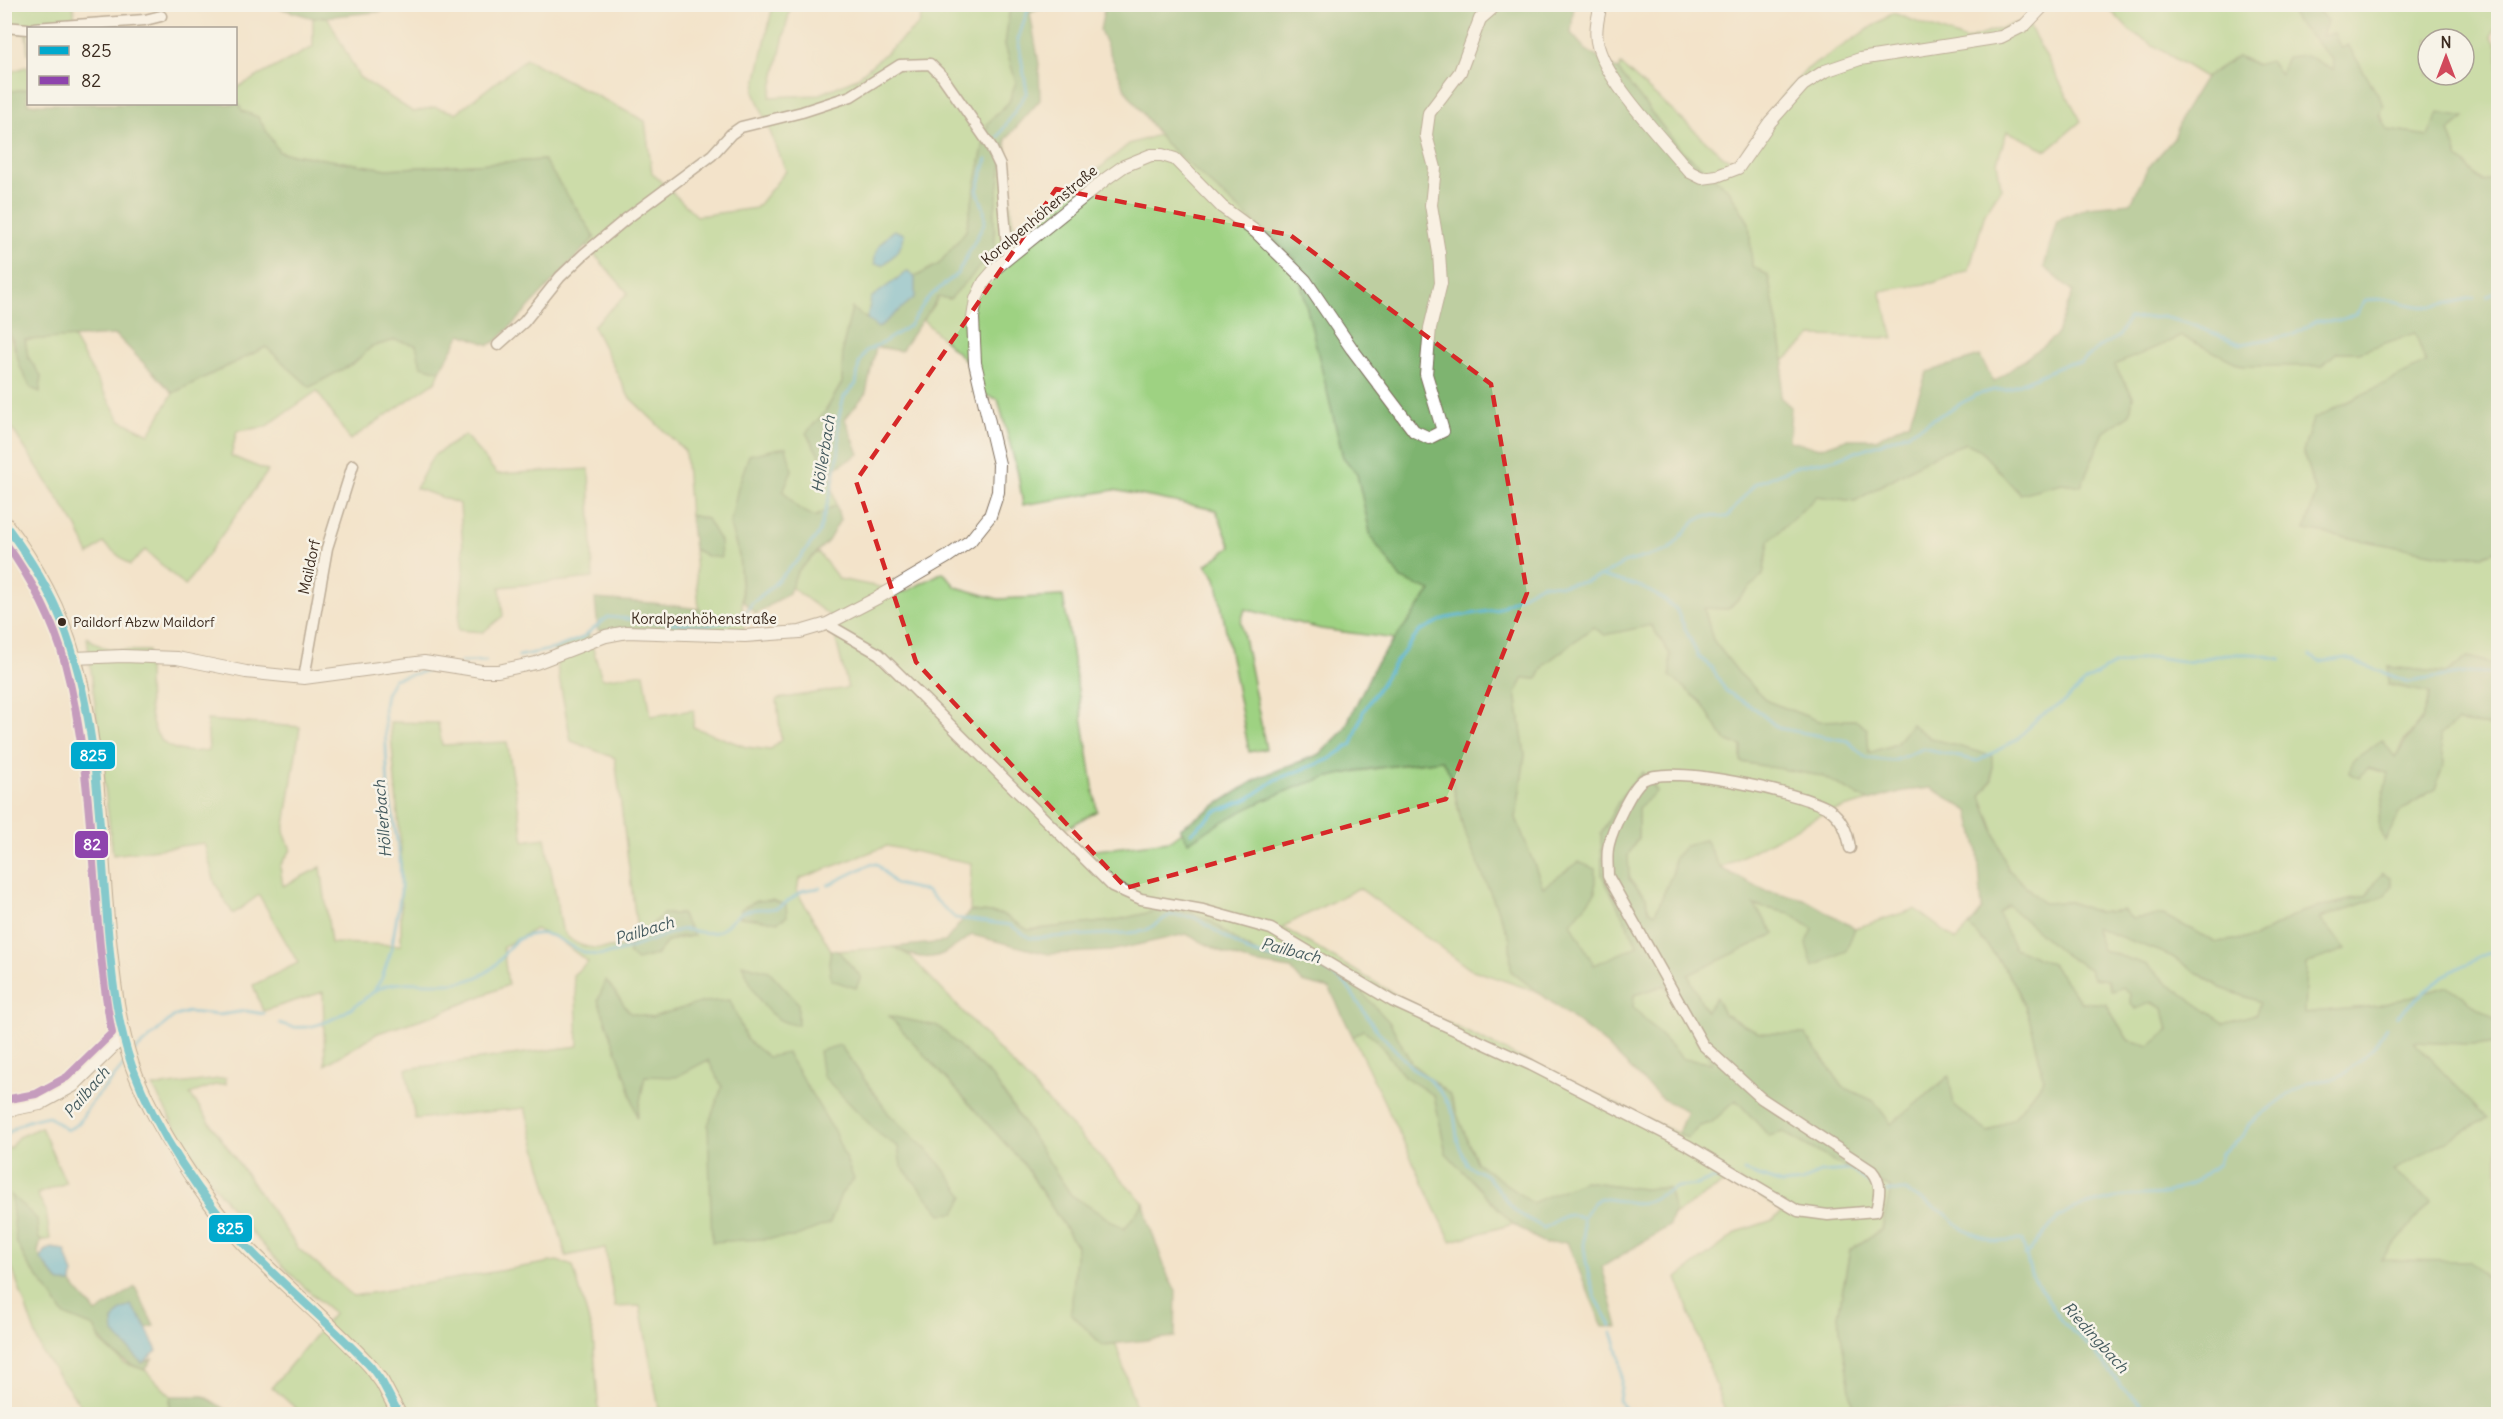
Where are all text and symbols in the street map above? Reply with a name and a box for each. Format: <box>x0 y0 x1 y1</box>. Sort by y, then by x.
legend <box>27 27 237 105</box>
north arrow <box>2416 27 2476 87</box>
text: N <box>2440 32 2452 52</box>
text: 825 <box>81 39 112 62</box>
text: 82 <box>81 69 101 92</box>
street label: Koralpenhöhenstraße <box>977 161 1101 269</box>
water label: Höllerbach <box>807 413 839 494</box>
street label: Maildorf <box>294 537 324 596</box>
street label: Koralpenhöhenstraße <box>631 609 777 628</box>
place label: Paildorf Abzw Maildorf <box>73 613 215 631</box>
marker: Paildorf Abzw Maildorf <box>56 616 68 628</box>
line badge: 825 <box>70 741 116 770</box>
text: 825 <box>79 745 107 765</box>
water label: Höllerbach <box>369 778 395 859</box>
line badge: 82 <box>74 830 109 859</box>
text: 82 <box>83 834 101 854</box>
water label: Pailbach <box>612 911 677 948</box>
water label: Pailbach <box>1259 933 1324 967</box>
water label: Pailbach <box>59 1062 114 1122</box>
line badge: 825 <box>208 1214 253 1243</box>
text: 825 <box>216 1218 244 1238</box>
water label: Riedingbach <box>2059 1297 2134 1377</box>

